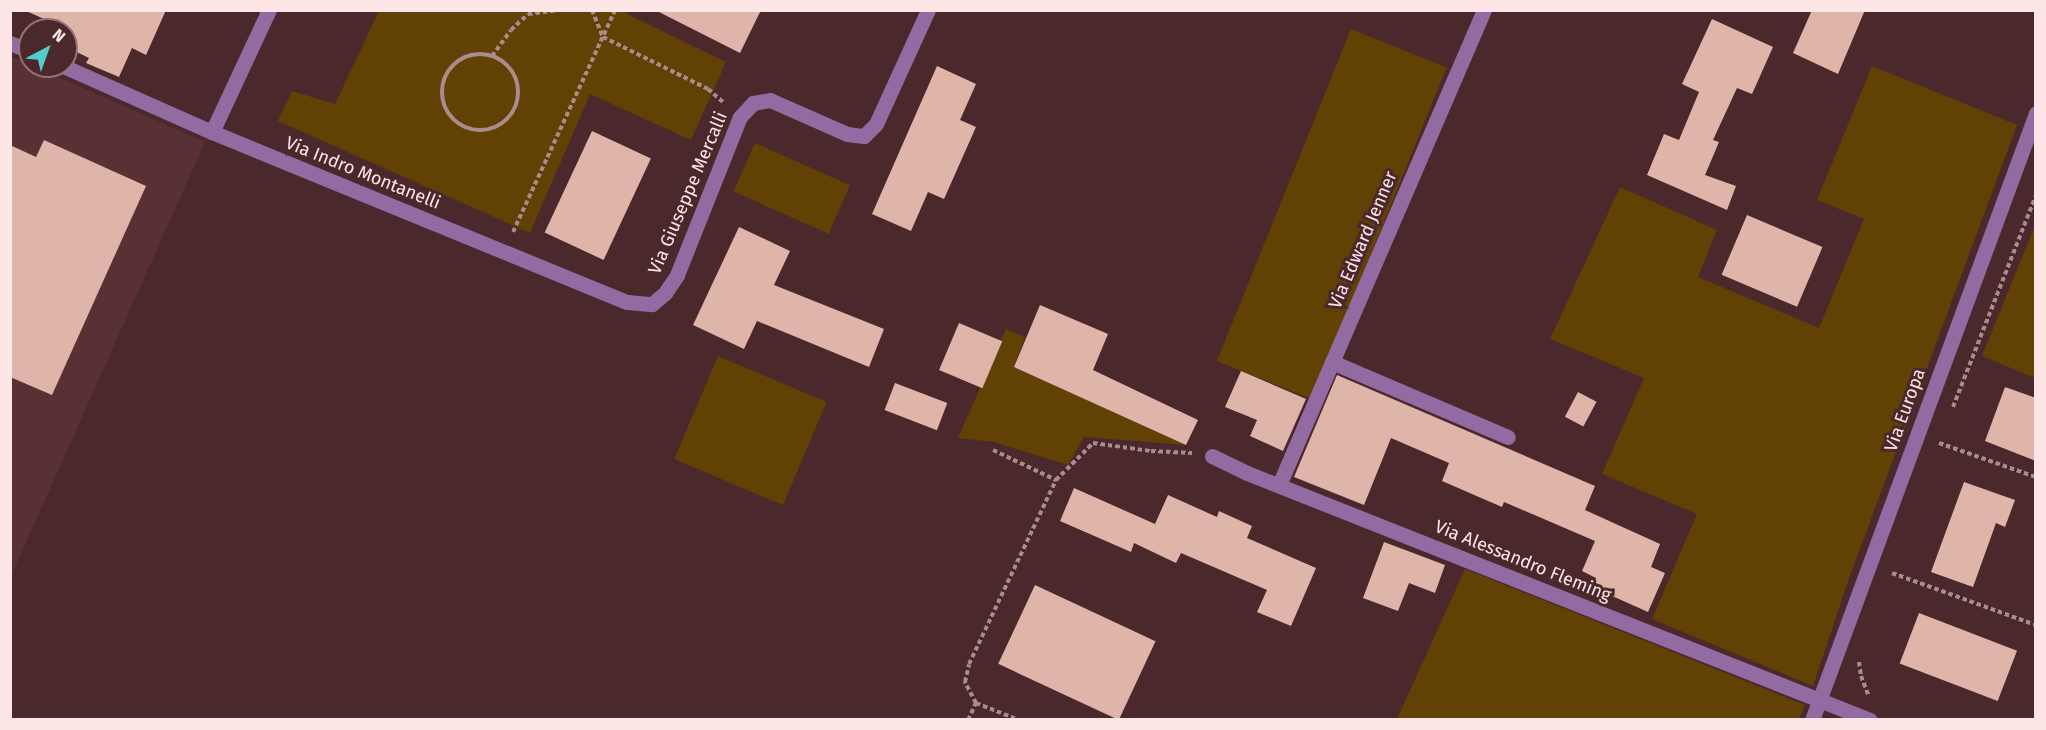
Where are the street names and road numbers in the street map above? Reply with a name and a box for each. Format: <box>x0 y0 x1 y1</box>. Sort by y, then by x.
street label: Via Giuseppe Mercalli <box>644 108 732 278</box>
street label: Via Indro Montanelli <box>282 132 444 214</box>
street label: Via Edward Jenner <box>1324 168 1402 312</box>
street label: Via Europa <box>1880 366 1930 454</box>
street label: Via Alessandro Fleming <box>1432 516 1614 606</box>

